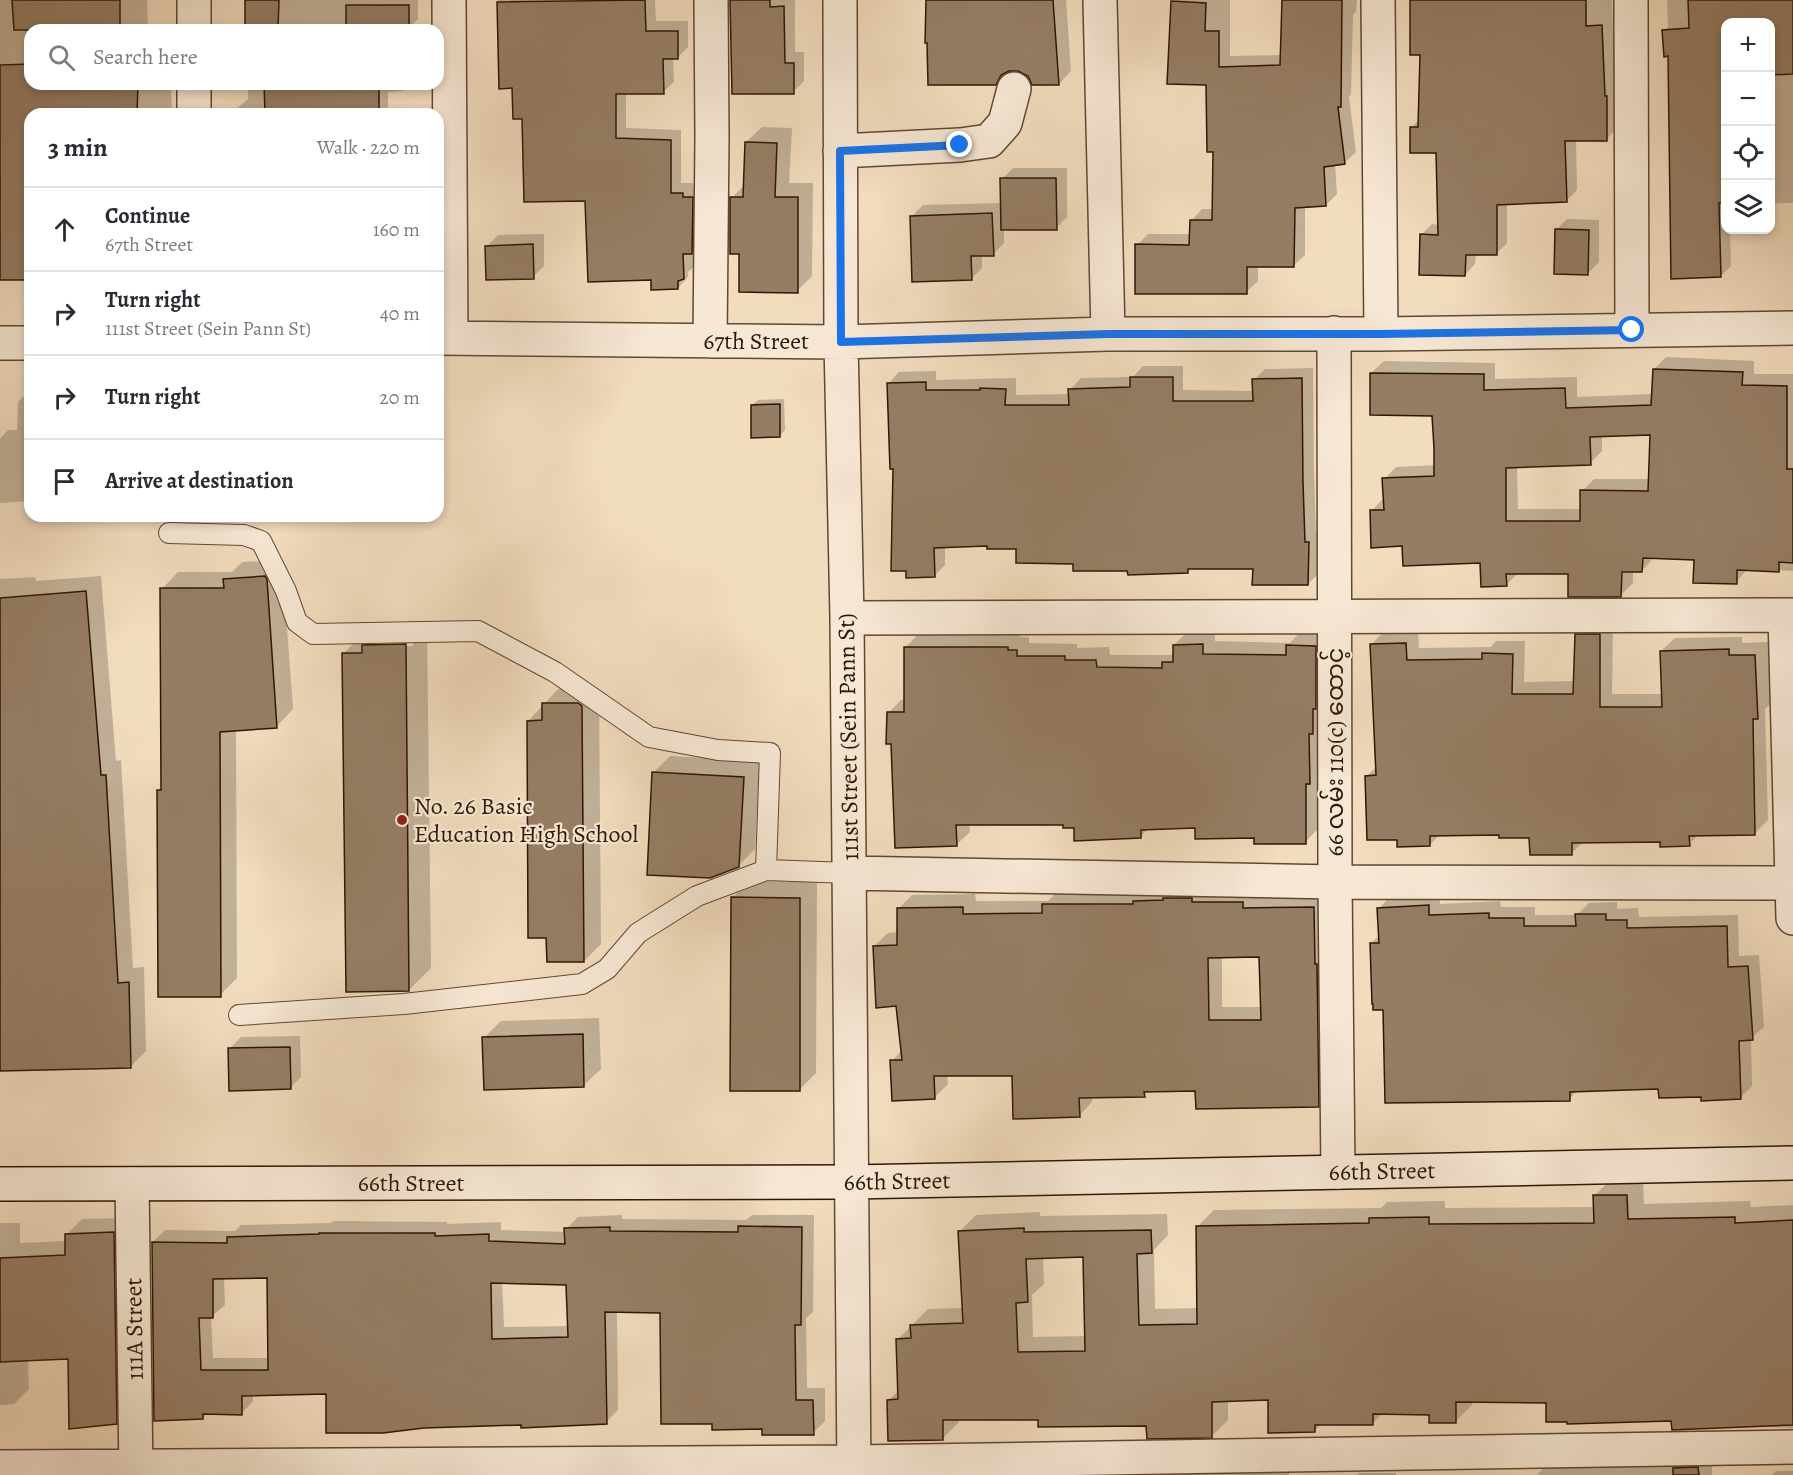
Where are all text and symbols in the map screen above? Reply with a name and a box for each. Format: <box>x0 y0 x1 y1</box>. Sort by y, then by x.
map controls <box>1721 18 1775 234</box>
button: + <box>1721 18 1775 72</box>
search box <box>24 24 444 90</box>
icon: search <box>45 41 78 74</box>
text: Search here <box>93 42 198 72</box>
button: − <box>1721 72 1775 126</box>
button: locate <box>1721 126 1775 180</box>
text: 3 min <box>48 130 108 165</box>
route end <box>946 131 972 157</box>
text: Walk · 220 m <box>317 134 420 161</box>
button: layers <box>1721 180 1775 234</box>
text: Continue <box>105 201 190 231</box>
icon: ahead <box>48 213 81 246</box>
text: 160 m <box>373 216 420 243</box>
text: 67th Street <box>105 231 193 258</box>
text: Turn right <box>105 285 201 315</box>
icon: right <box>48 297 81 330</box>
text: 40 m <box>380 300 420 327</box>
text: 111st Street (Sein Pann St) <box>105 315 311 342</box>
route start <box>1618 316 1644 342</box>
street label: 67th Street <box>703 325 809 357</box>
icon: right <box>48 381 81 414</box>
text: Turn right <box>105 382 201 412</box>
text: 20 m <box>379 384 420 411</box>
icon: arrive <box>48 465 81 498</box>
text: Arrive at destination <box>105 466 294 496</box>
street label: 111st Street (Sein Pann St) <box>830 613 866 861</box>
street label: 66 လမ်း 110(c) ထောင့် <box>1319 648 1351 856</box>
place label: No. 26 Basic Education High School <box>414 790 638 850</box>
marker: No. 26 Basic Education High School <box>395 813 409 827</box>
street label: 66th Street <box>1328 1154 1436 1188</box>
street label: 66th Street <box>843 1164 951 1198</box>
street label: 66th Street <box>358 1167 464 1199</box>
street label: 111A Street <box>117 1277 151 1380</box>

